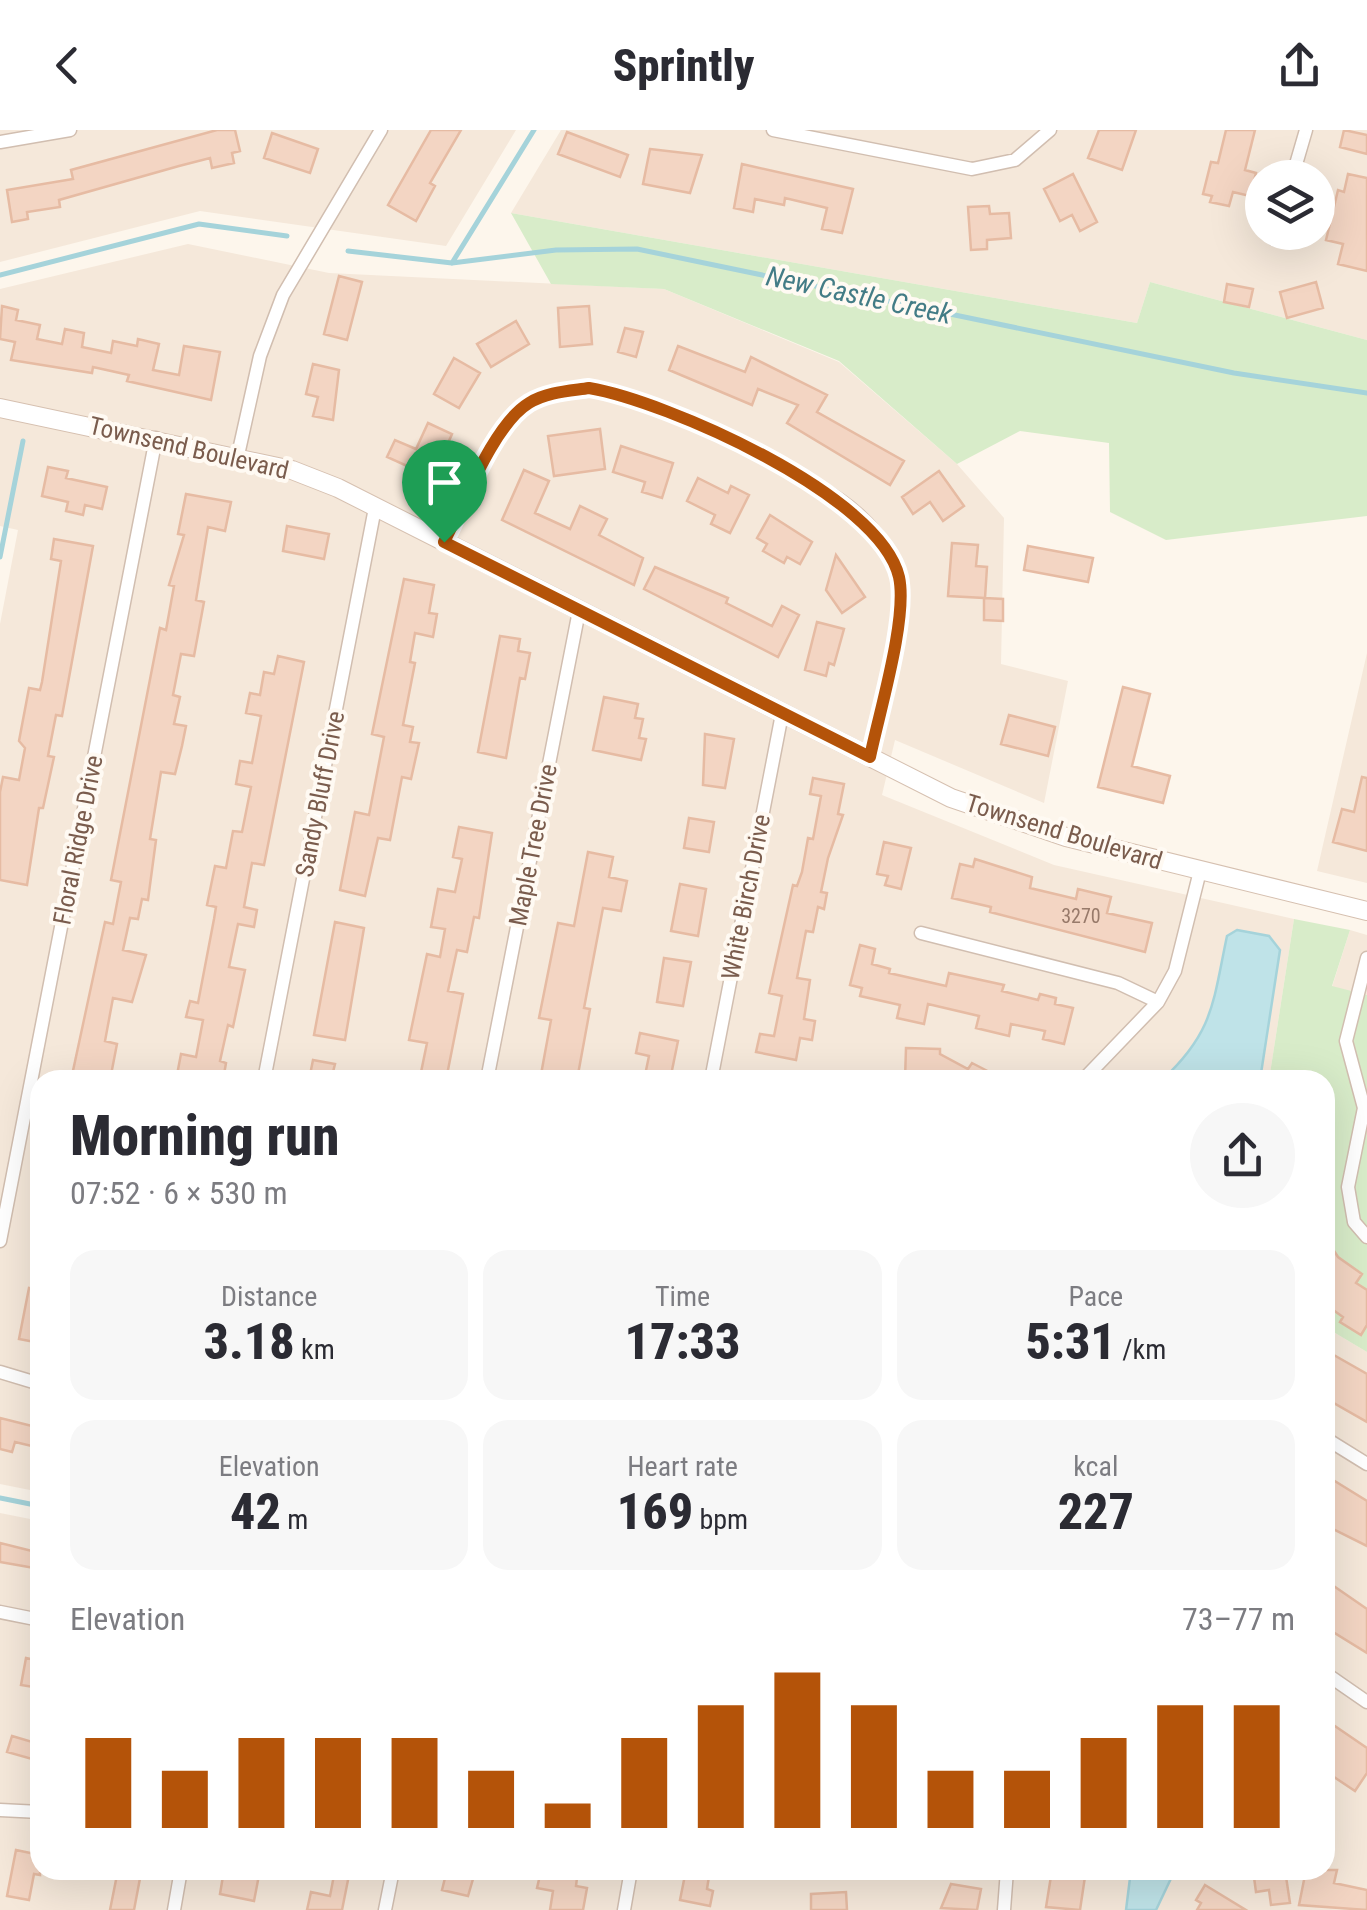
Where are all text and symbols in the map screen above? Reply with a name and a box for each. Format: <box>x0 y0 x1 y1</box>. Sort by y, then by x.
icon: back <box>40 38 95 93</box>
icon: share <box>1272 38 1327 93</box>
text: Sprintly <box>613 39 754 92</box>
map controls <box>1245 160 1335 250</box>
button: layers <box>1245 160 1335 250</box>
water label: New Castle Creek <box>763 259 956 331</box>
street label: Townsend Boulevard <box>86 411 292 485</box>
pin <box>402 440 487 543</box>
icon: arrive <box>417 455 472 510</box>
street label: Sandy Bluff Drive <box>290 709 350 879</box>
street label: Floral Ridge Drive <box>47 753 109 927</box>
street label: Maple Tree Drive <box>503 762 563 928</box>
street label: Townsend Boulevard <box>962 788 1166 876</box>
street label: White Birch Drive <box>716 812 776 982</box>
house number: 3270 <box>1061 904 1101 928</box>
button: share <box>1190 1103 1295 1208</box>
text: Morning run <box>70 1104 339 1168</box>
text: 07:52 · 6 × 530 m <box>70 1174 288 1212</box>
text: Distance <box>221 1280 317 1313</box>
text: Time <box>655 1280 710 1313</box>
text: Pace <box>1068 1280 1123 1313</box>
text: 3.18 <box>204 1313 295 1371</box>
text: 17:33 <box>625 1313 740 1371</box>
text: 5:31 <box>1025 1313 1116 1371</box>
text: km <box>295 1333 335 1366</box>
text: /km <box>1116 1333 1166 1366</box>
text: Elevation <box>219 1450 320 1483</box>
text: Heart rate <box>627 1450 738 1483</box>
text: kcal <box>1073 1450 1118 1483</box>
text: 42 <box>230 1483 281 1541</box>
text: 169 <box>617 1483 693 1541</box>
text: 227 <box>1058 1483 1134 1541</box>
text: m <box>281 1503 308 1536</box>
text: bpm <box>693 1503 748 1536</box>
text: Elevation <box>70 1600 185 1638</box>
text: 73–77 m <box>1182 1600 1295 1638</box>

